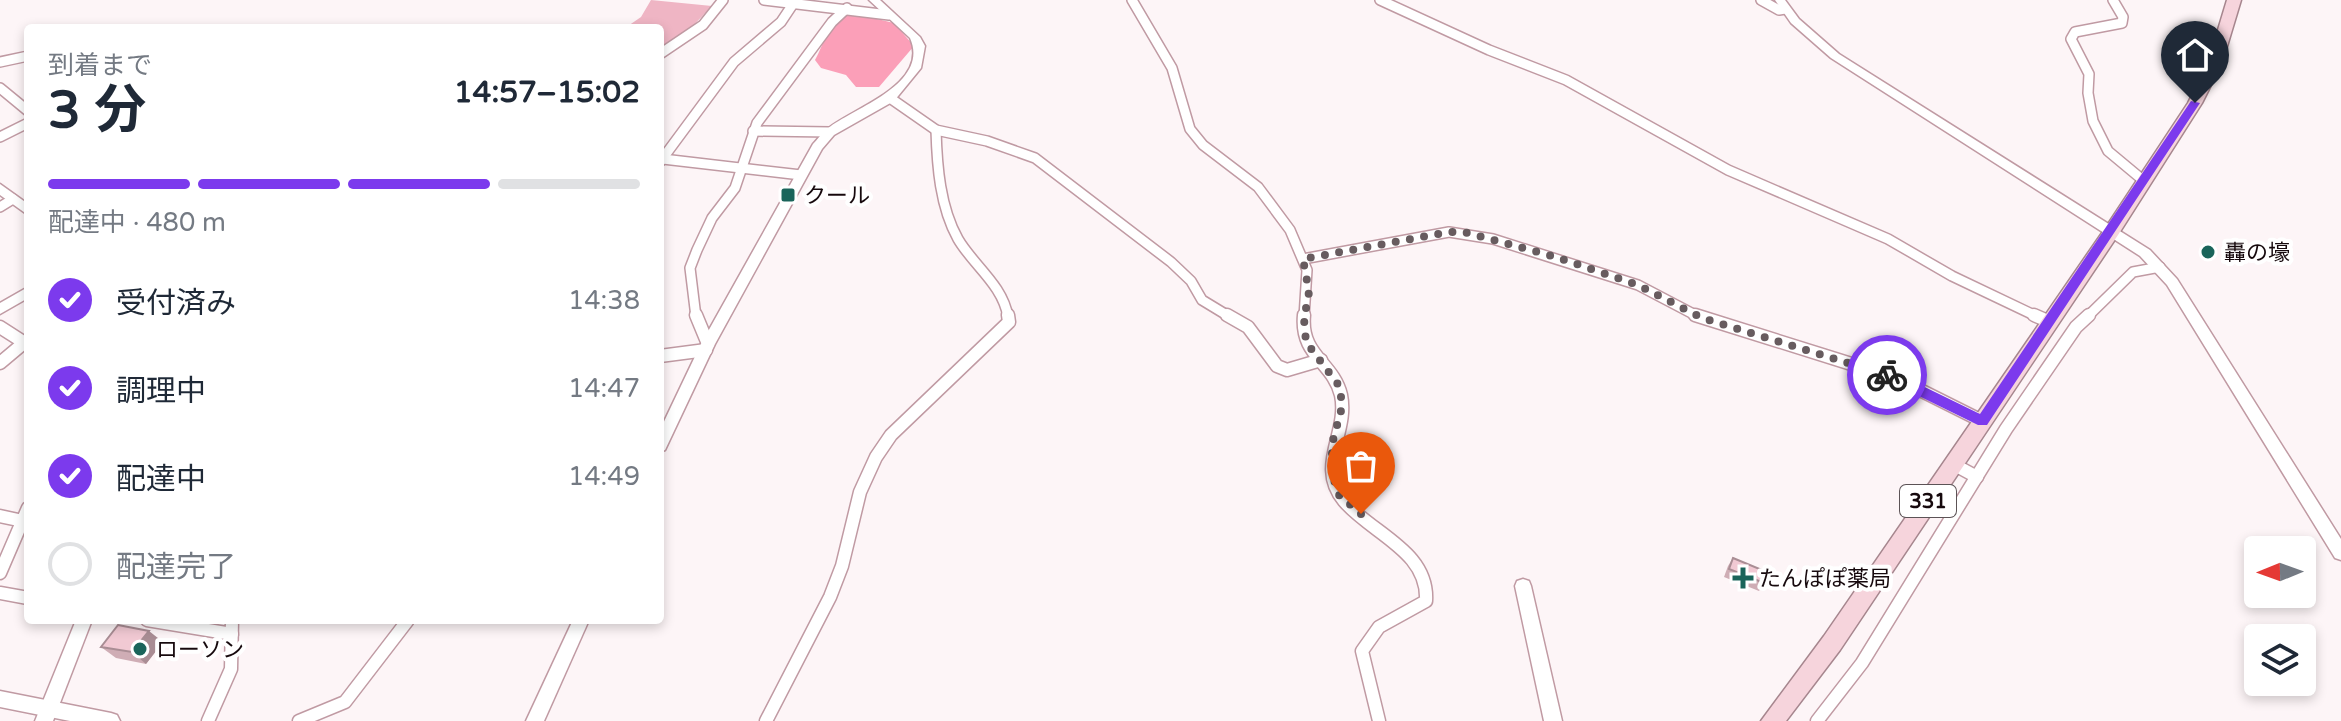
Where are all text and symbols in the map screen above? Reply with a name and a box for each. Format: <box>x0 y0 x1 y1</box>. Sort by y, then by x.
pin <box>2161 21 2229 103</box>
icon: home <box>2173 33 2217 77</box>
text: 到着まで <box>48 50 152 81</box>
text: 14:57–15:02 <box>454 74 640 111</box>
text: 3 分 <box>48 79 146 142</box>
place label: クール <box>804 183 870 209</box>
marker: クール <box>779 186 797 204</box>
text: 配達中 · 480 m <box>48 207 226 238</box>
place label: 轟の壕 <box>2224 240 2290 266</box>
marker: 轟の壕 <box>2199 243 2217 261</box>
icon: check <box>48 278 92 322</box>
text: 受付済み <box>116 285 236 322</box>
text: 14:38 <box>568 285 640 316</box>
courier <box>1847 335 1927 415</box>
icon: bike <box>1865 353 1909 397</box>
icon: check <box>48 366 92 410</box>
text: 調理中 <box>116 373 206 410</box>
text: 14:47 <box>568 373 640 404</box>
pin <box>1327 432 1395 514</box>
icon: bag <box>1339 444 1383 488</box>
icon: check <box>48 454 92 498</box>
text: 配達中 <box>116 461 206 498</box>
text: 14:49 <box>568 461 640 492</box>
road number: 331 <box>1900 485 1956 517</box>
north arrow <box>2244 536 2316 608</box>
map controls <box>2244 536 2316 696</box>
text: 配達完了 <box>116 549 236 586</box>
place label: たんぽぽ薬局 <box>1759 566 1891 592</box>
marker: たんぽぽ薬局 <box>1734 569 1752 587</box>
button: layers <box>2244 624 2316 696</box>
place label: ローソン <box>156 637 244 663</box>
marker: ローソン <box>131 640 149 658</box>

